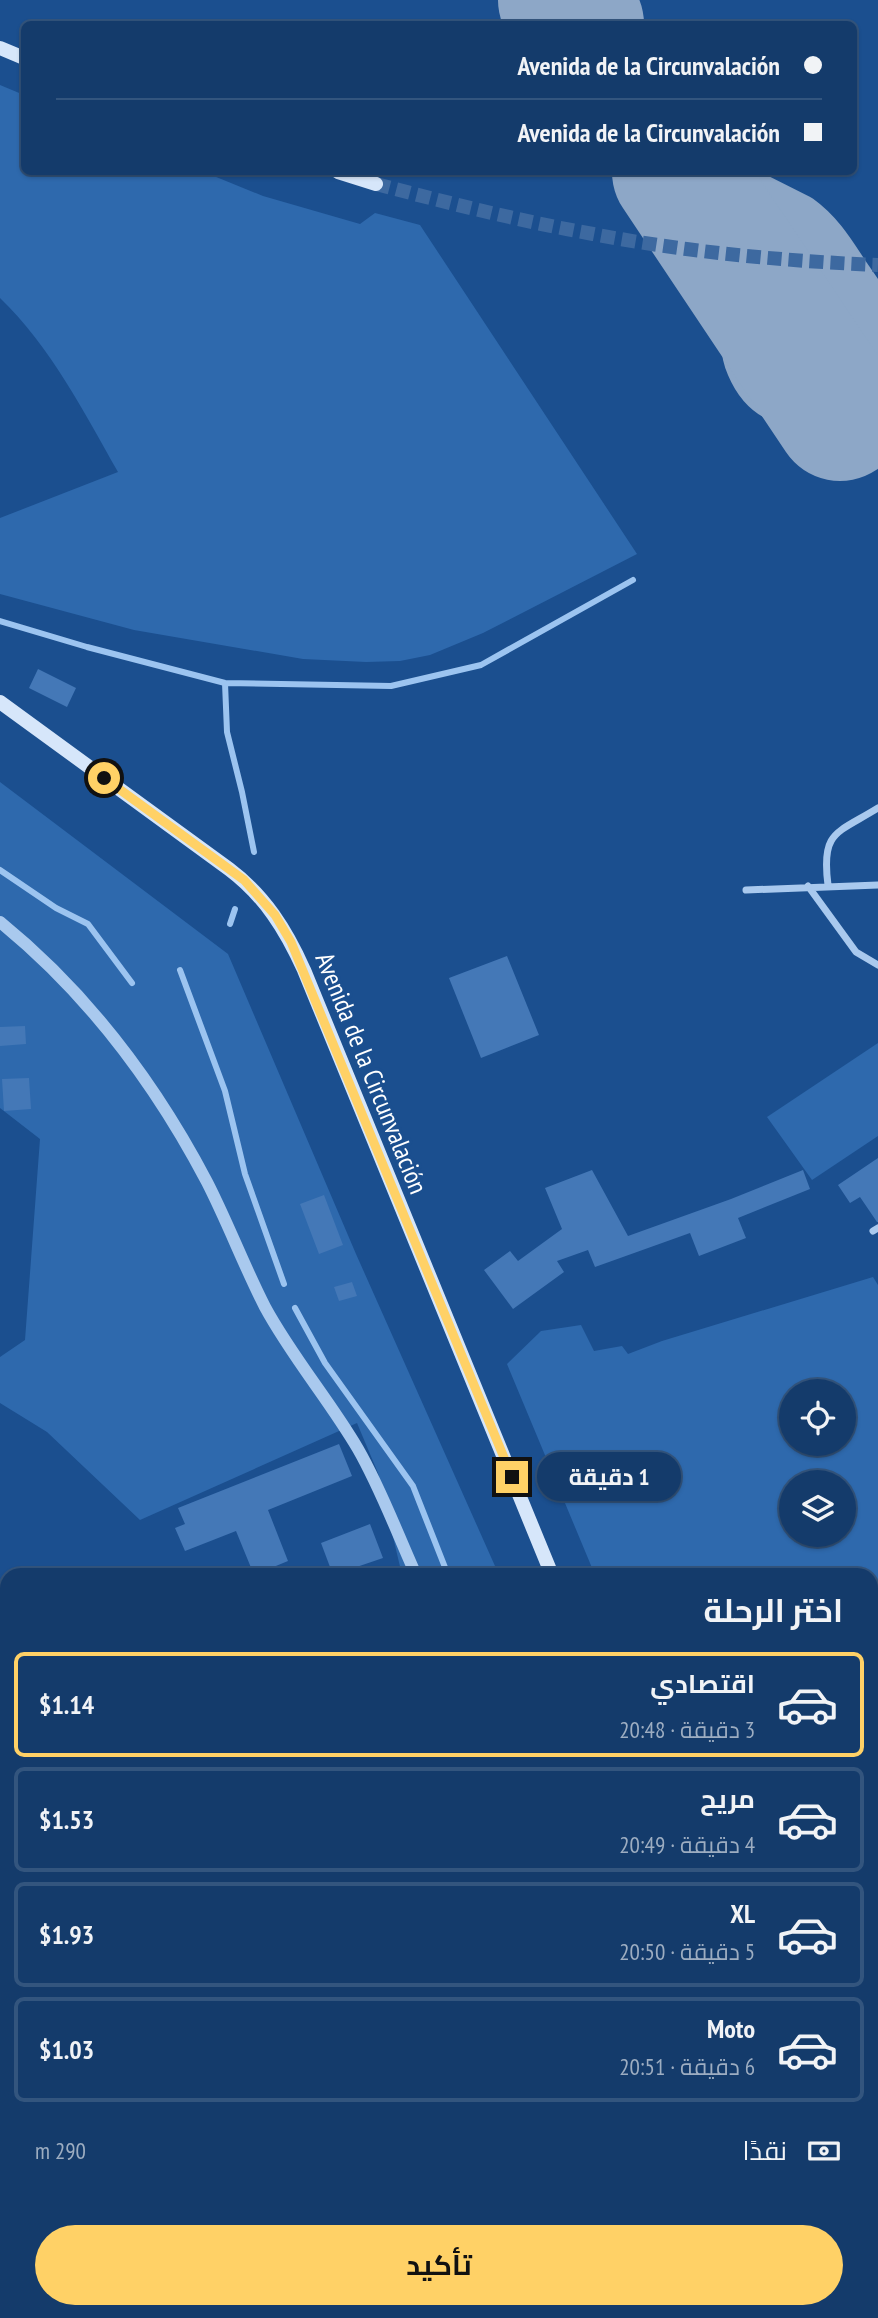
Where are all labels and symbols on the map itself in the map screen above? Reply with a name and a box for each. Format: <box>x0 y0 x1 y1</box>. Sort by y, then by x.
route start <box>88 762 120 794</box>
street label: Avenida de la Circunvalación <box>309 948 435 1198</box>
callout: 1 دقيقة <box>536 1452 680 1502</box>
route end <box>496 1461 528 1493</box>

